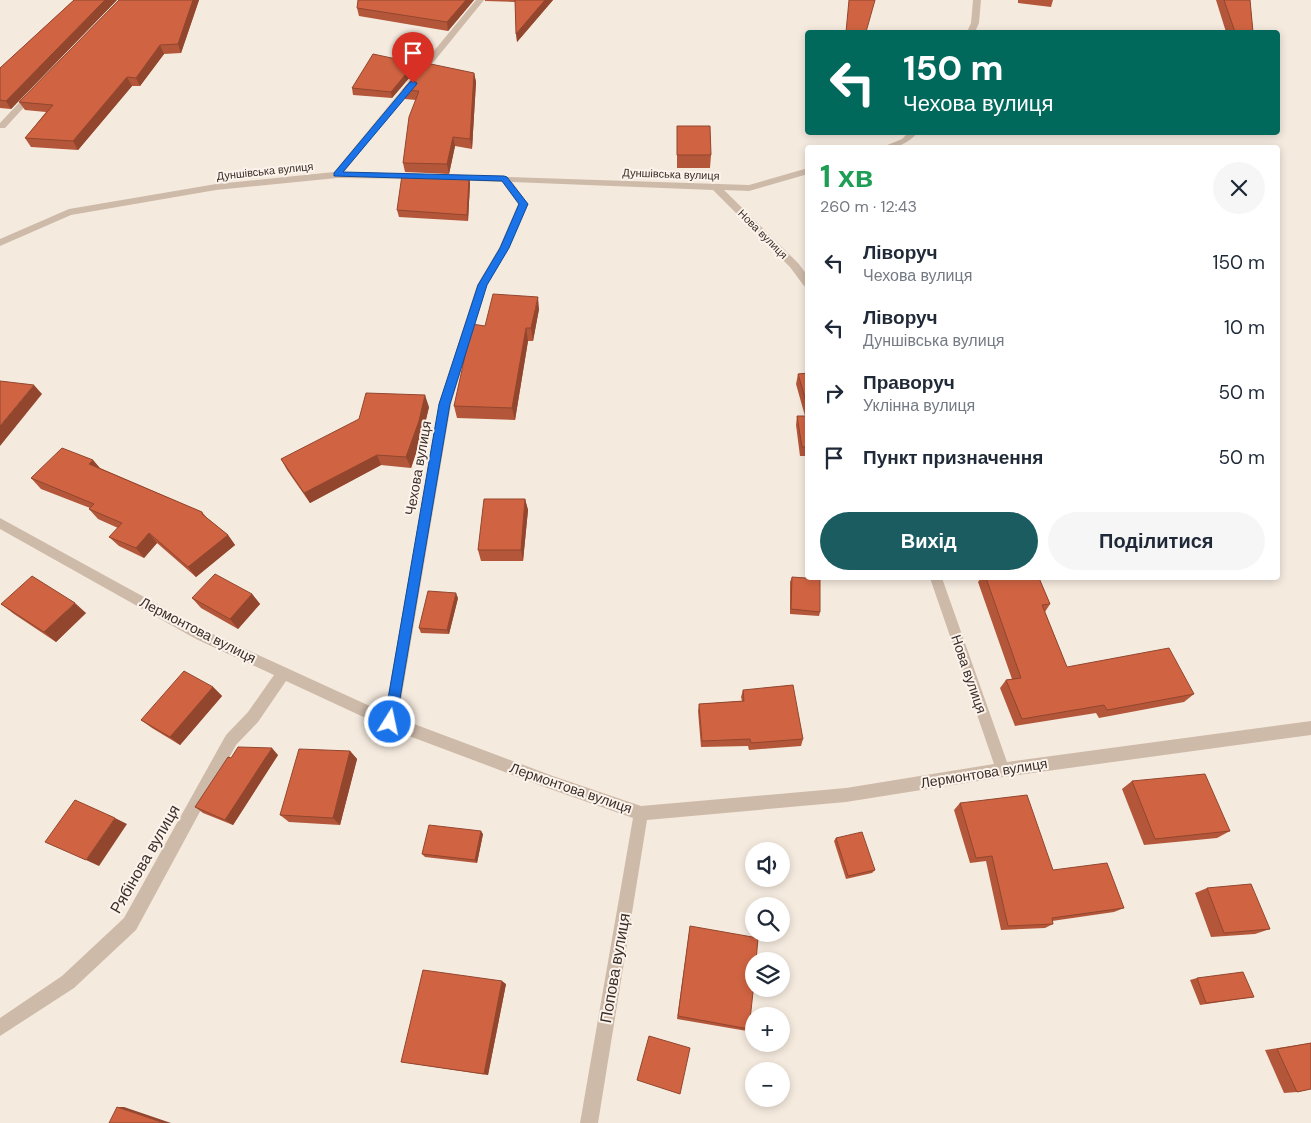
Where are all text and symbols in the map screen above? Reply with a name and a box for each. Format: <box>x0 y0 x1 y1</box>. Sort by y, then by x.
pin <box>392 32 434 83</box>
icon: arrive <box>399 39 427 67</box>
text: 150 m <box>903 45 1003 91</box>
icon: left <box>820 50 885 115</box>
text: Чехова вулиця <box>903 89 1053 118</box>
text: 1 хв <box>820 157 873 196</box>
street label: Дуншівська вулиця <box>216 159 314 183</box>
button: close <box>1213 162 1265 214</box>
street label: Дуншівська вулиця <box>622 165 720 183</box>
text: 260 m · 12:43 <box>820 196 917 217</box>
street label: Нова вулиця <box>735 206 791 262</box>
text: Ліворуч <box>863 240 938 265</box>
icon: left <box>820 249 848 277</box>
text: 150 m <box>1213 250 1265 275</box>
text: Чехова вулиця <box>863 265 972 286</box>
text: Ліворуч <box>863 305 938 330</box>
icon: left <box>820 314 848 342</box>
text: 10 m <box>1224 315 1265 340</box>
text: Дуншівська вулиця <box>863 330 1004 351</box>
text: Праворуч <box>863 370 955 395</box>
icon: right <box>820 379 848 407</box>
text: 50 m <box>1218 380 1265 405</box>
text: Уклінна вулиця <box>863 395 975 416</box>
street label: Чехова вулиця <box>401 419 435 517</box>
icon: arrive <box>820 444 848 472</box>
text: Пункт призначення <box>863 445 1043 470</box>
text: 50 m <box>1218 445 1265 470</box>
button: Вихід <box>820 512 1038 570</box>
button: Поділитися <box>1048 512 1265 570</box>
street label: Лермонтова вулиця <box>137 593 259 667</box>
street label: Нова вулиця <box>947 632 991 716</box>
position arrow <box>363 695 415 747</box>
street label: Лермонтова вулиця <box>919 754 1049 792</box>
street label: Лермонтова вулиця <box>507 759 635 817</box>
street label: Рябінова вулиця <box>105 801 185 917</box>
map controls <box>745 842 790 1107</box>
button: sound <box>745 842 790 887</box>
button: search <box>745 897 790 942</box>
street label: Попова вулиця <box>595 911 635 1025</box>
button: layers <box>745 952 790 997</box>
button: + <box>745 1007 790 1052</box>
button: − <box>745 1062 790 1107</box>

